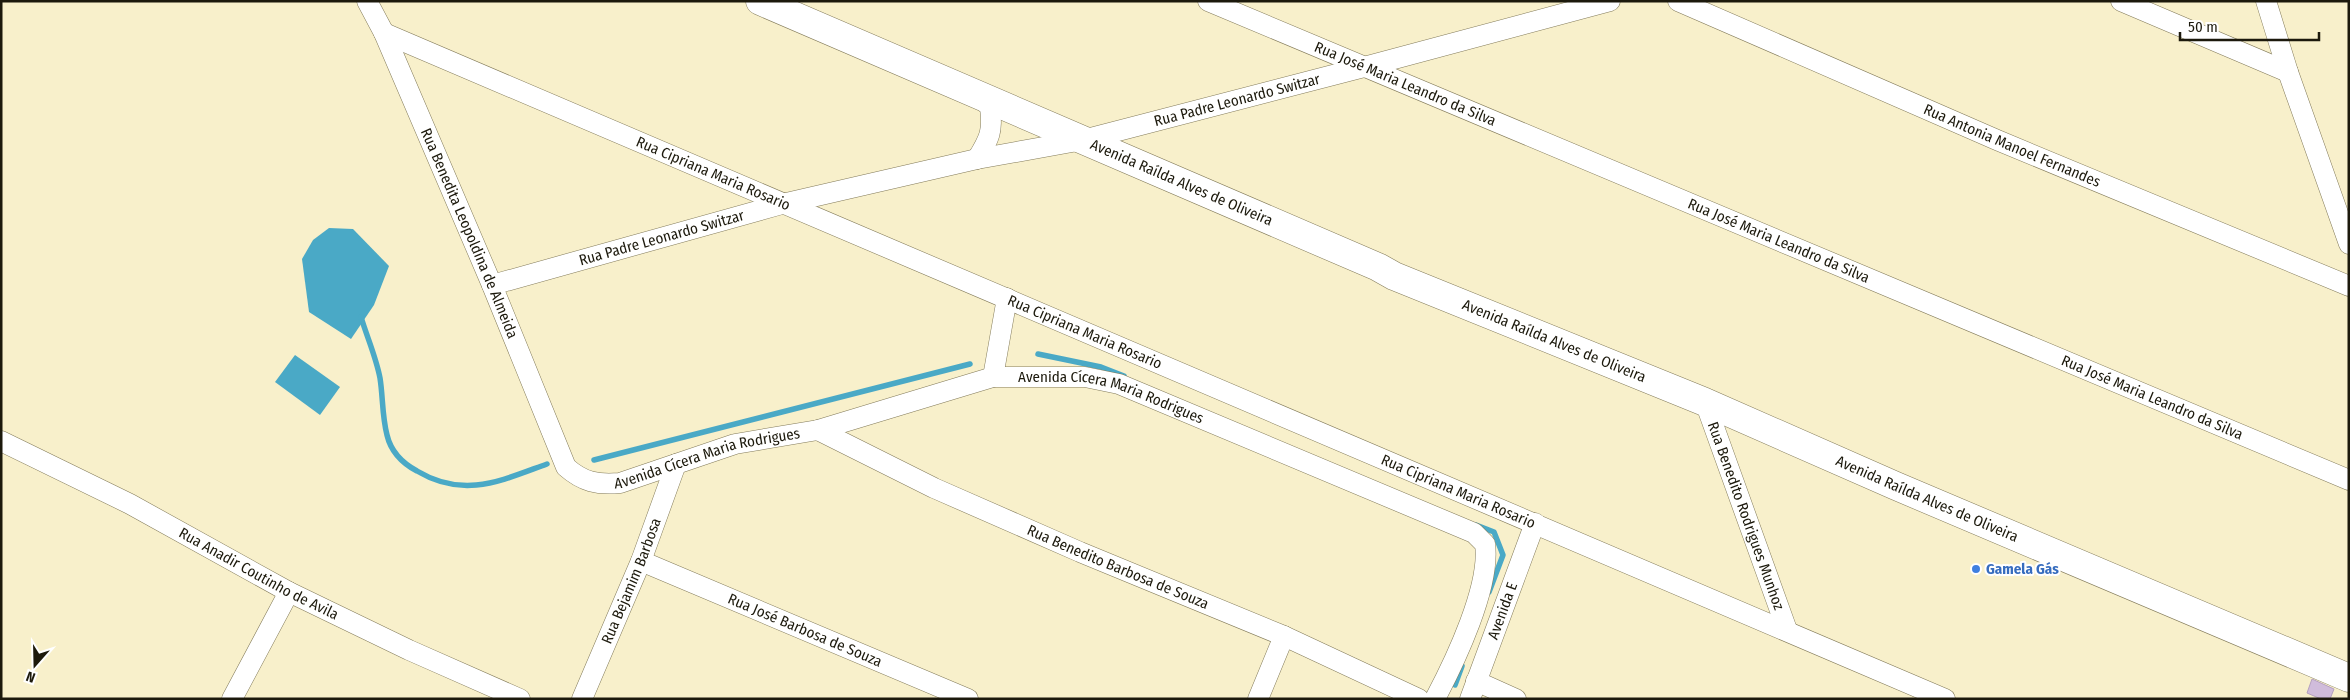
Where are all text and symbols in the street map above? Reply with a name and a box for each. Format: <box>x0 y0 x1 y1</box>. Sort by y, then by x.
scale bar <box>2180 10 2319 42</box>
text: 50 m <box>2188 18 2218 36</box>
street label: Rua José Maria Leandro da Silva <box>1312 38 1499 130</box>
street label: Rua Padre Leonardo Switzar <box>1152 70 1323 130</box>
street label: Rua Antonia Manoel Fernandes <box>1921 100 2103 191</box>
street label: Rua Benedita Leopoldina de Almeida <box>417 126 522 341</box>
street label: Rua Cipriana Maria Rosario <box>633 133 793 214</box>
street label: Avenida Raílda Alves de Oliveira <box>1088 135 1275 230</box>
street label: Rua José Maria Leandro da Silva <box>1685 195 1872 287</box>
street label: Rua Padre Leonardo Switzar <box>577 206 747 269</box>
street label: Rua Cipriana Maria Rosario <box>1005 291 1165 373</box>
street label: Avenida Raílda Alves de Oliveira <box>1460 296 1649 386</box>
street label: Rua José Maria Leandro da Silva <box>2059 351 2246 443</box>
street label: Avenida Cícera Maria Rodrigues <box>1018 368 1206 428</box>
street label: Rua Benedito Rodrigues Munhoz <box>1704 419 1788 613</box>
street label: Avenida Cícera Maria Rodrigues <box>614 424 801 492</box>
street label: Rua Cipriana Maria Rosario <box>1378 451 1538 532</box>
street label: Avenida Raílda Alves de Oliveira <box>1833 452 2021 546</box>
street label: Rua Bejamim Barbosa <box>598 515 665 647</box>
street label: Rua Benedito Barbosa de Souza <box>1025 521 1211 613</box>
street label: Rua Anadir Coutinho de Avila <box>176 524 341 624</box>
place label: Gamela Gás <box>1986 560 2059 578</box>
marker: Gamela Gás <box>1970 563 1982 575</box>
street label: Avenida E <box>1484 580 1521 642</box>
street label: Rua José Barbosa de Souza <box>725 590 885 671</box>
north arrow <box>10 640 60 690</box>
text: N <box>24 667 38 686</box>

